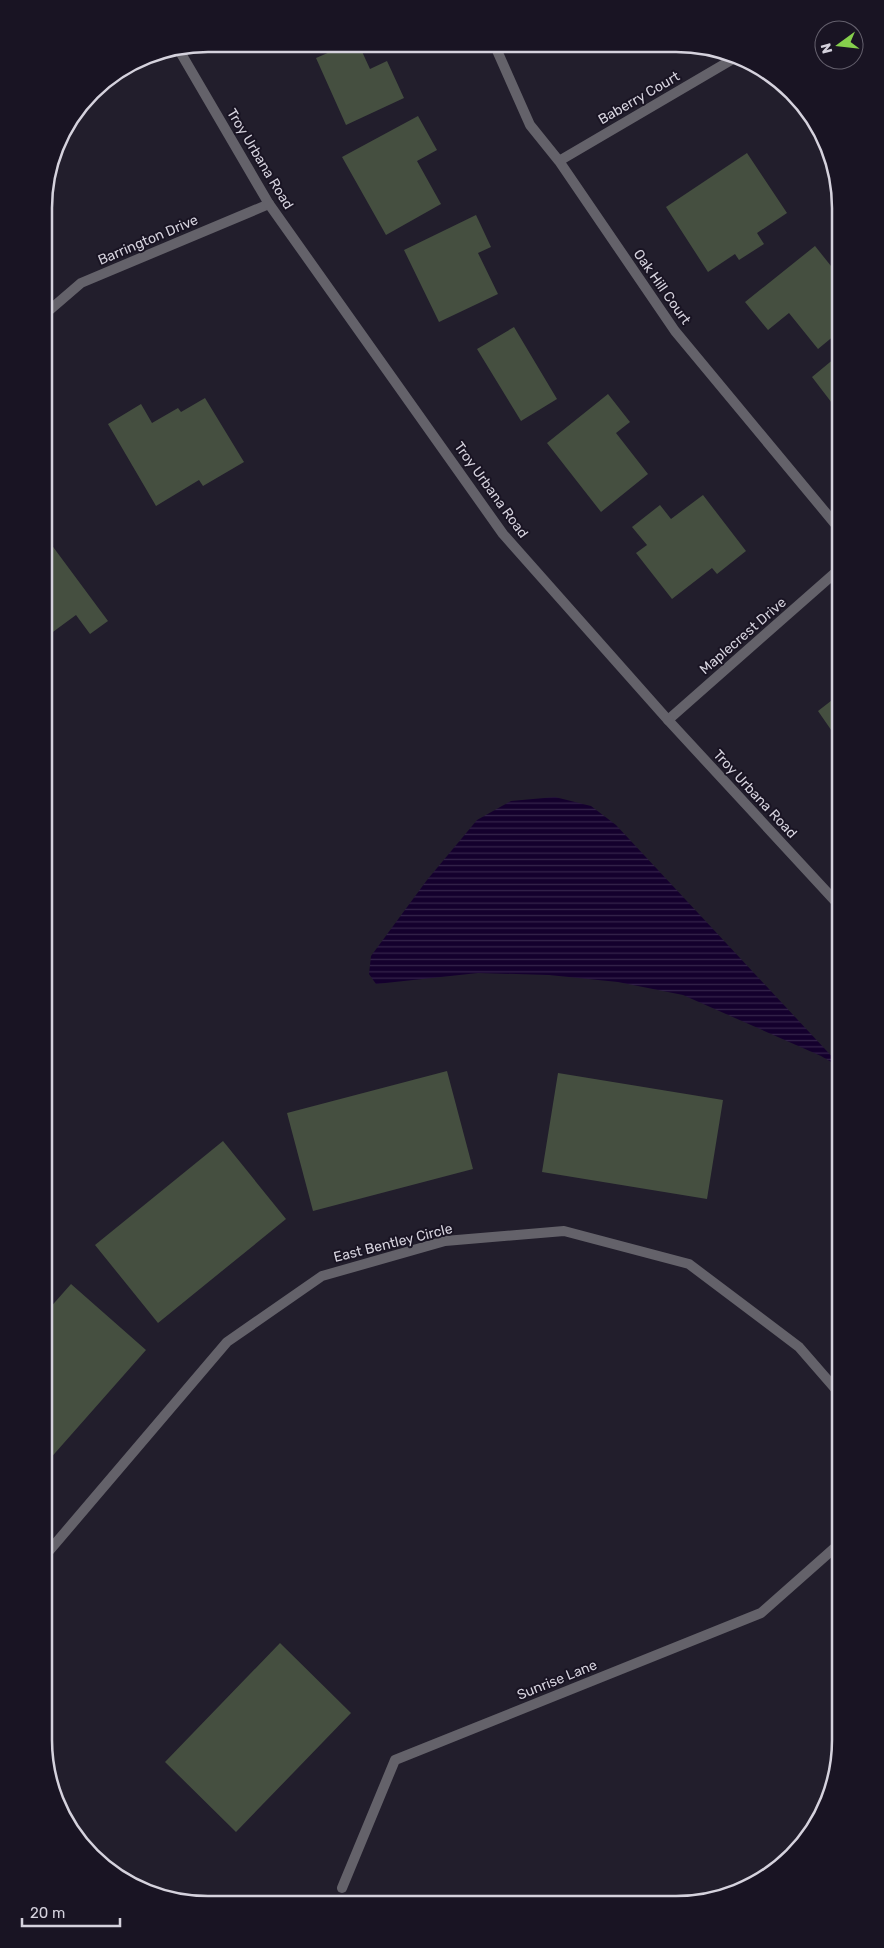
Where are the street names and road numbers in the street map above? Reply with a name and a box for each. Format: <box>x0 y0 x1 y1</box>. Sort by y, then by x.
street label: Baberry Court <box>595 68 683 128</box>
street label: Troy Urbana Road <box>223 105 297 213</box>
street label: Barrington Drive <box>95 211 201 269</box>
street label: Oak Hill Court <box>630 246 694 328</box>
street label: Troy Urbana Road <box>450 439 532 541</box>
street label: Maplecrest Drive <box>696 594 790 678</box>
street label: Troy Urbana Road <box>710 746 800 842</box>
street label: East Bentley Circle <box>332 1220 454 1266</box>
street label: Sunrise Lane <box>515 1656 600 1704</box>

